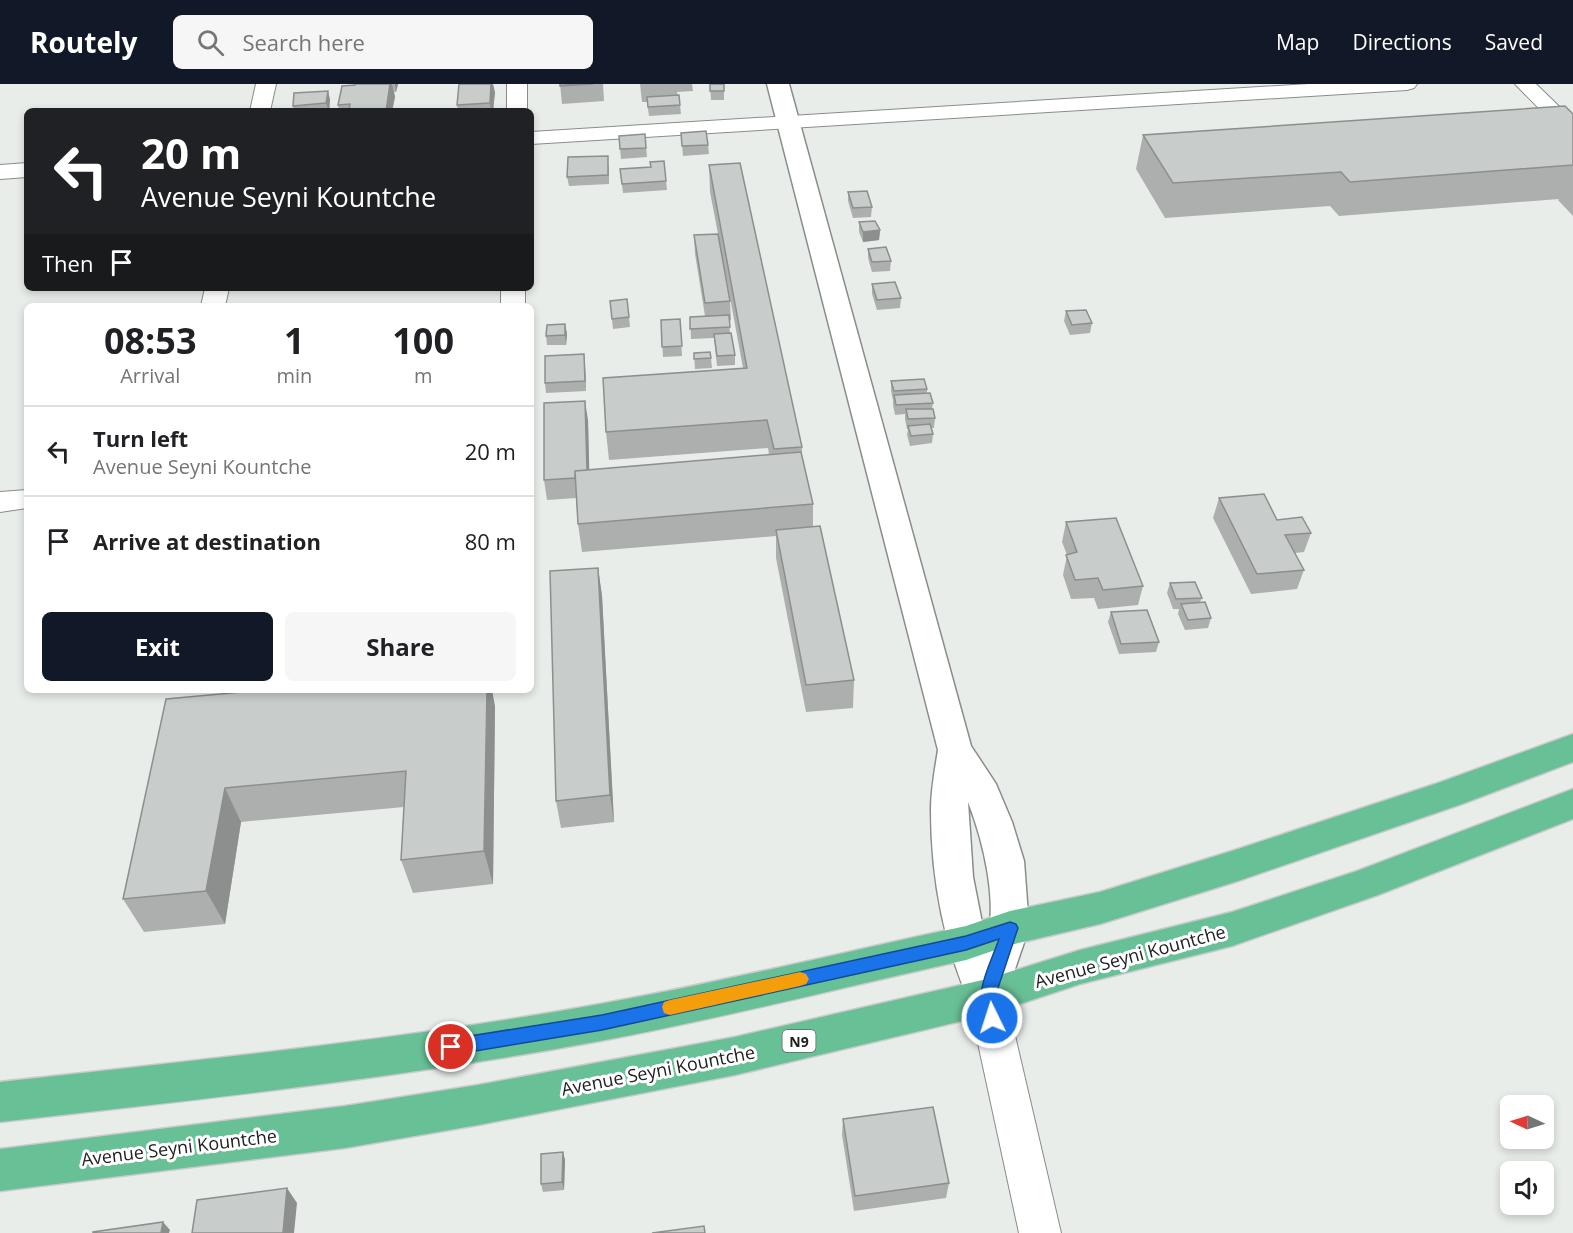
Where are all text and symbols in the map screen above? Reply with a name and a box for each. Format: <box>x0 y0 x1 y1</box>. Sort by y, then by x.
search box <box>173 15 593 69</box>
text: Routely <box>30 23 137 61</box>
icon: search <box>194 26 227 59</box>
text: Search here <box>242 27 365 57</box>
text: Map <box>1276 28 1319 56</box>
text: Directions <box>1352 28 1452 56</box>
text: Saved <box>1485 28 1543 56</box>
text: 20 m <box>141 124 241 181</box>
icon: left <box>42 132 120 210</box>
text: Avenue Seyni Kountche <box>141 178 436 215</box>
icon: arrive <box>105 246 138 279</box>
text: Then <box>42 248 93 278</box>
text: 08:53 <box>104 316 197 365</box>
text: 1 <box>284 316 305 365</box>
text: 100 <box>392 316 454 365</box>
text: Arrival <box>120 362 180 389</box>
text: min <box>276 362 312 389</box>
text: m <box>414 362 432 389</box>
text: Turn left <box>93 423 188 453</box>
icon: left <box>42 435 75 468</box>
text: 20 m <box>465 436 516 466</box>
text: Avenue Seyni Kountche <box>93 453 312 480</box>
icon: arrive <box>42 525 75 558</box>
text: Arrive at destination <box>93 526 321 556</box>
text: 80 m <box>465 526 516 556</box>
button: Exit <box>42 612 273 681</box>
button: Share <box>285 612 516 681</box>
street label: Avenue Seyni Kountche <box>1032 919 1228 993</box>
position arrow <box>960 986 1024 1050</box>
pin <box>425 1021 476 1072</box>
icon: arrive <box>434 1030 467 1063</box>
road number: N9 <box>782 1030 816 1052</box>
street label: Avenue Seyni Kountche <box>559 1039 757 1101</box>
north arrow <box>1500 1095 1554 1149</box>
map controls <box>1500 1095 1554 1215</box>
street label: Avenue Seyni Kountche <box>80 1123 278 1171</box>
button: sound <box>1500 1161 1554 1215</box>

